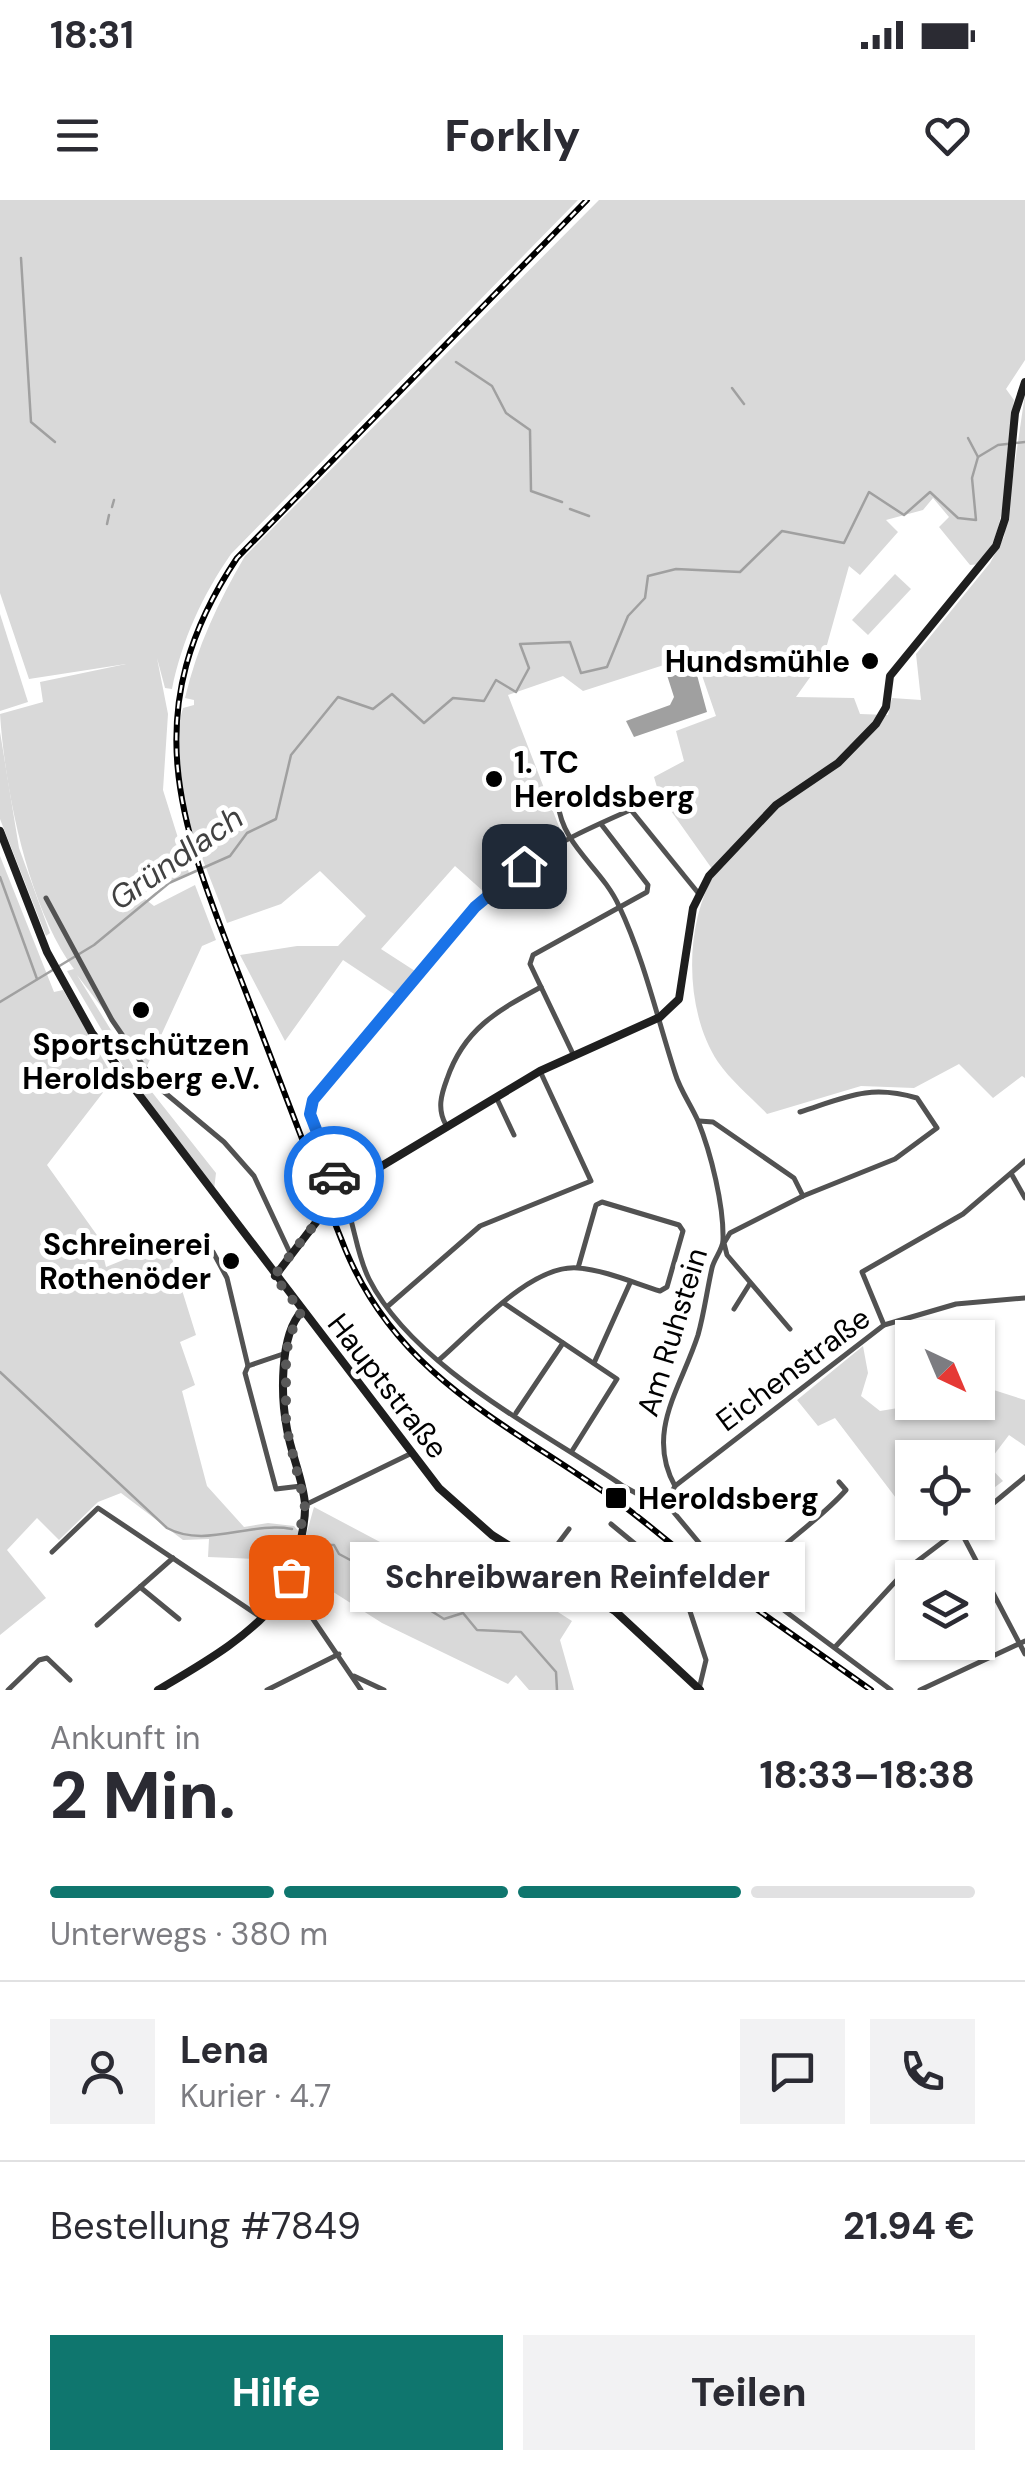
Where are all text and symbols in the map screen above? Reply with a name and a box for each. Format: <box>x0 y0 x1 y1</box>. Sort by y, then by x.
text: 18:31 <box>50 10 134 60</box>
text: Forkly <box>445 106 581 165</box>
icon: menu <box>50 108 105 163</box>
icon: heart <box>920 108 975 163</box>
place label: Hundsmühle <box>665 642 850 681</box>
marker: Hundsmühle <box>859 650 881 672</box>
place label: 1. TC Heroldsberg <box>514 743 695 816</box>
marker: 1. TC Heroldsberg <box>483 768 505 790</box>
water label: Gründlach <box>101 796 251 920</box>
pin <box>482 824 567 909</box>
icon: home <box>497 839 552 894</box>
marker: Sportschützen Heroldsberg e.V. <box>130 999 152 1021</box>
place label: Sportschützen Heroldsberg e.V. <box>22 1025 260 1098</box>
courier <box>284 1126 384 1226</box>
icon: car <box>307 1149 362 1204</box>
place label: Schreinerei Rothenöder <box>39 1225 211 1298</box>
street label: Am Ruhstein <box>628 1243 716 1421</box>
marker: Schreinerei Rothenöder <box>220 1250 242 1272</box>
street label: Eichenstraße <box>708 1298 878 1440</box>
street label: Hauptstraße <box>319 1305 457 1467</box>
north arrow <box>895 1320 995 1420</box>
map controls <box>895 1320 995 1660</box>
button: locate <box>895 1440 995 1540</box>
place label: Heroldsberg <box>638 1479 819 1518</box>
marker: Heroldsberg <box>603 1485 629 1511</box>
pin <box>249 1535 334 1620</box>
callout: Schreibwaren Reinfelder <box>351 1542 806 1612</box>
icon: bag <box>264 1550 319 1605</box>
text: Schreibwaren Reinfelder <box>385 1556 770 1598</box>
button: layers <box>895 1560 995 1660</box>
text: Ankunft in <box>50 1717 200 1759</box>
text: 18:33–18:38 <box>759 1750 975 1800</box>
text: 2 Min. <box>50 1754 236 1838</box>
text: Unterwegs · 380 m <box>50 1913 328 1955</box>
button: person <box>50 2019 155 2124</box>
button: chat <box>740 2019 845 2124</box>
button: phone <box>870 2019 975 2124</box>
text: Lena <box>180 2025 269 2075</box>
text: Kurier · 4.7 <box>180 2075 331 2117</box>
text: Bestellung #7849 <box>50 2201 361 2251</box>
text: 21.94 € <box>843 2201 975 2251</box>
button: Hilfe <box>50 2335 503 2450</box>
button: Teilen <box>523 2335 975 2450</box>

